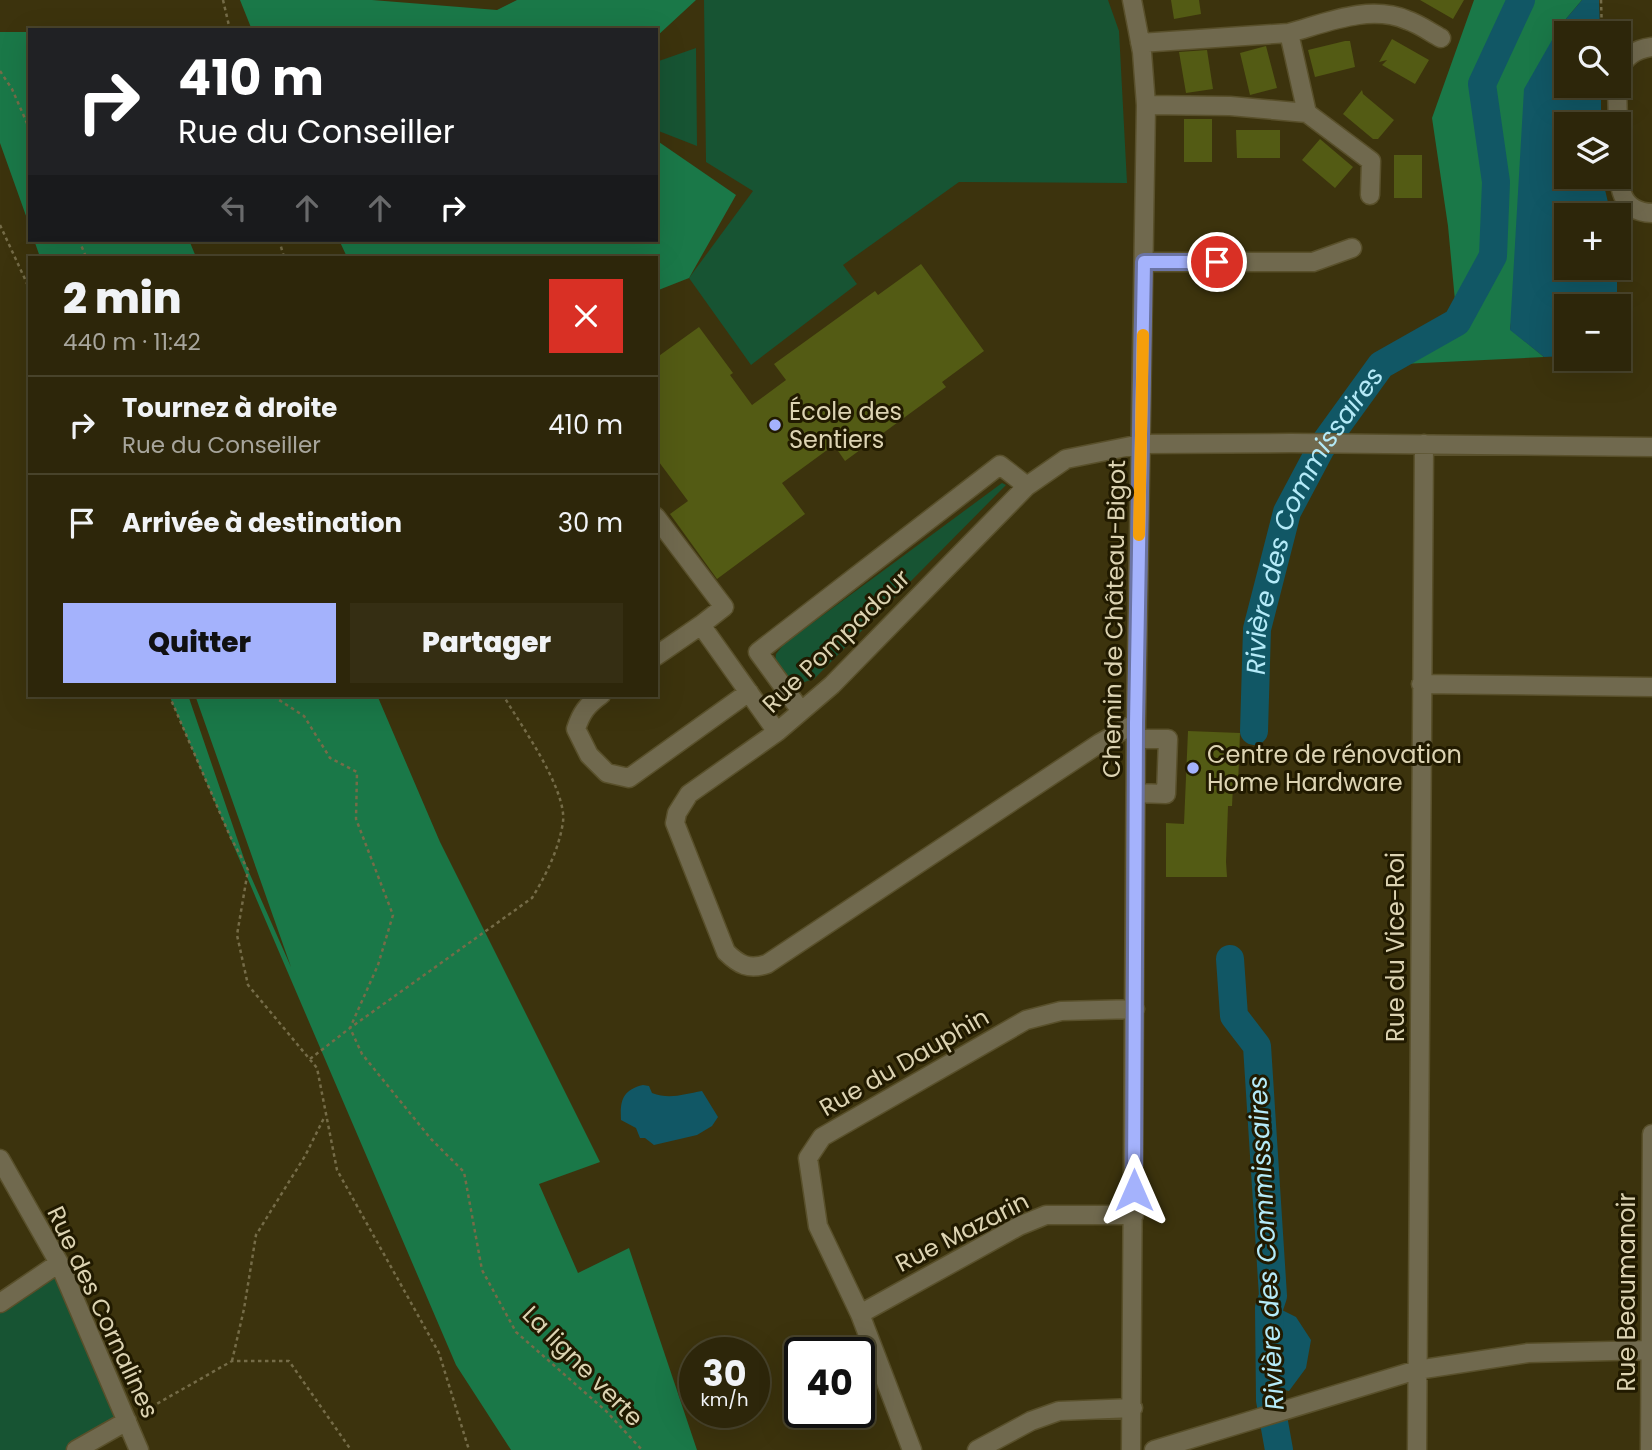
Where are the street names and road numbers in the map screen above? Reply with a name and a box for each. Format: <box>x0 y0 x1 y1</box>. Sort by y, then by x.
street label: Chemin de Château-Bigot <box>1095 460 1133 778</box>
street label: Rue Pompadour <box>755 562 917 720</box>
street label: Rue du Vice-Roi <box>1379 852 1412 1042</box>
street label: Rue du Dauphin <box>813 1000 995 1124</box>
street label: Rue Mazarin <box>890 1184 1034 1280</box>
street label: Rue Beaumanoir <box>1610 1192 1643 1391</box>
street label: Rue des Cornalines <box>39 1201 167 1423</box>
street label: La ligne verte <box>515 1298 651 1434</box>

